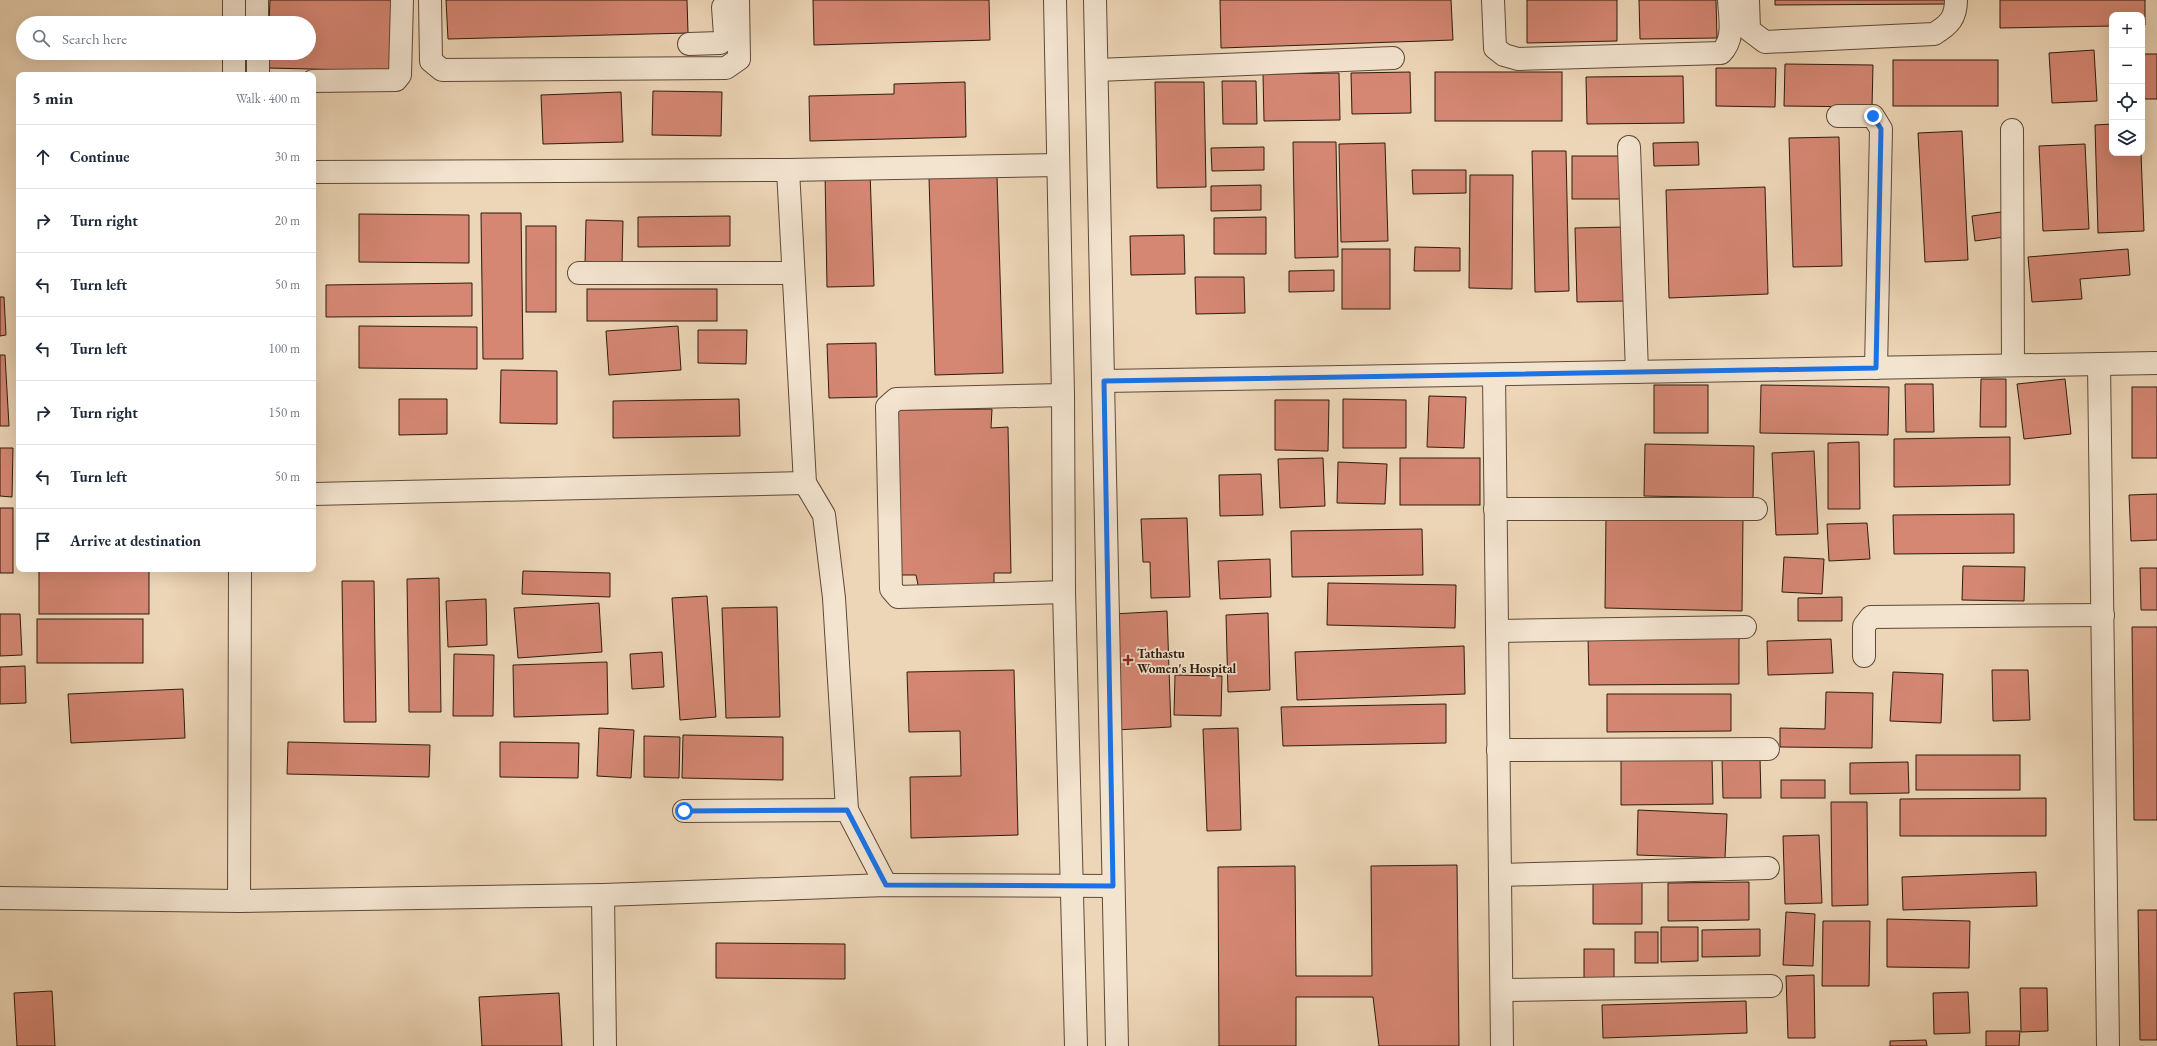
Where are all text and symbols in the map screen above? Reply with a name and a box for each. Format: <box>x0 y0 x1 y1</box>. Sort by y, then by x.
map controls <box>2109 12 2145 156</box>
button: + <box>2109 12 2145 48</box>
search box <box>16 16 316 60</box>
icon: search <box>30 27 52 49</box>
text: Search here <box>62 29 127 48</box>
button: − <box>2109 48 2145 84</box>
button: locate <box>2109 84 2145 120</box>
text: 5 min <box>32 87 73 109</box>
text: Walk · 400 m <box>236 90 300 107</box>
route end <box>1864 107 1882 125</box>
button: layers <box>2109 120 2145 156</box>
icon: ahead <box>32 146 54 168</box>
text: Continue <box>70 147 130 166</box>
text: 30 m <box>275 148 300 165</box>
icon: right <box>32 210 54 232</box>
text: Turn right <box>70 211 138 230</box>
text: 20 m <box>275 212 300 229</box>
icon: left <box>32 274 54 296</box>
text: Turn left <box>70 275 127 294</box>
text: 50 m <box>275 276 300 293</box>
icon: left <box>32 338 54 360</box>
text: Turn left <box>70 339 127 358</box>
text: 100 m <box>269 340 300 357</box>
icon: right <box>32 402 54 424</box>
text: Turn right <box>70 403 138 422</box>
text: 150 m <box>269 404 300 421</box>
icon: left <box>32 466 54 488</box>
text: Turn left <box>70 467 127 486</box>
text: 50 m <box>275 468 300 485</box>
icon: arrive <box>32 530 54 552</box>
text: Arrive at destination <box>70 531 201 550</box>
place label: Tathastu Women's Hospital <box>1137 645 1237 677</box>
marker: Tathastu Women's Hospital <box>1122 654 1134 666</box>
route start <box>675 802 693 820</box>

